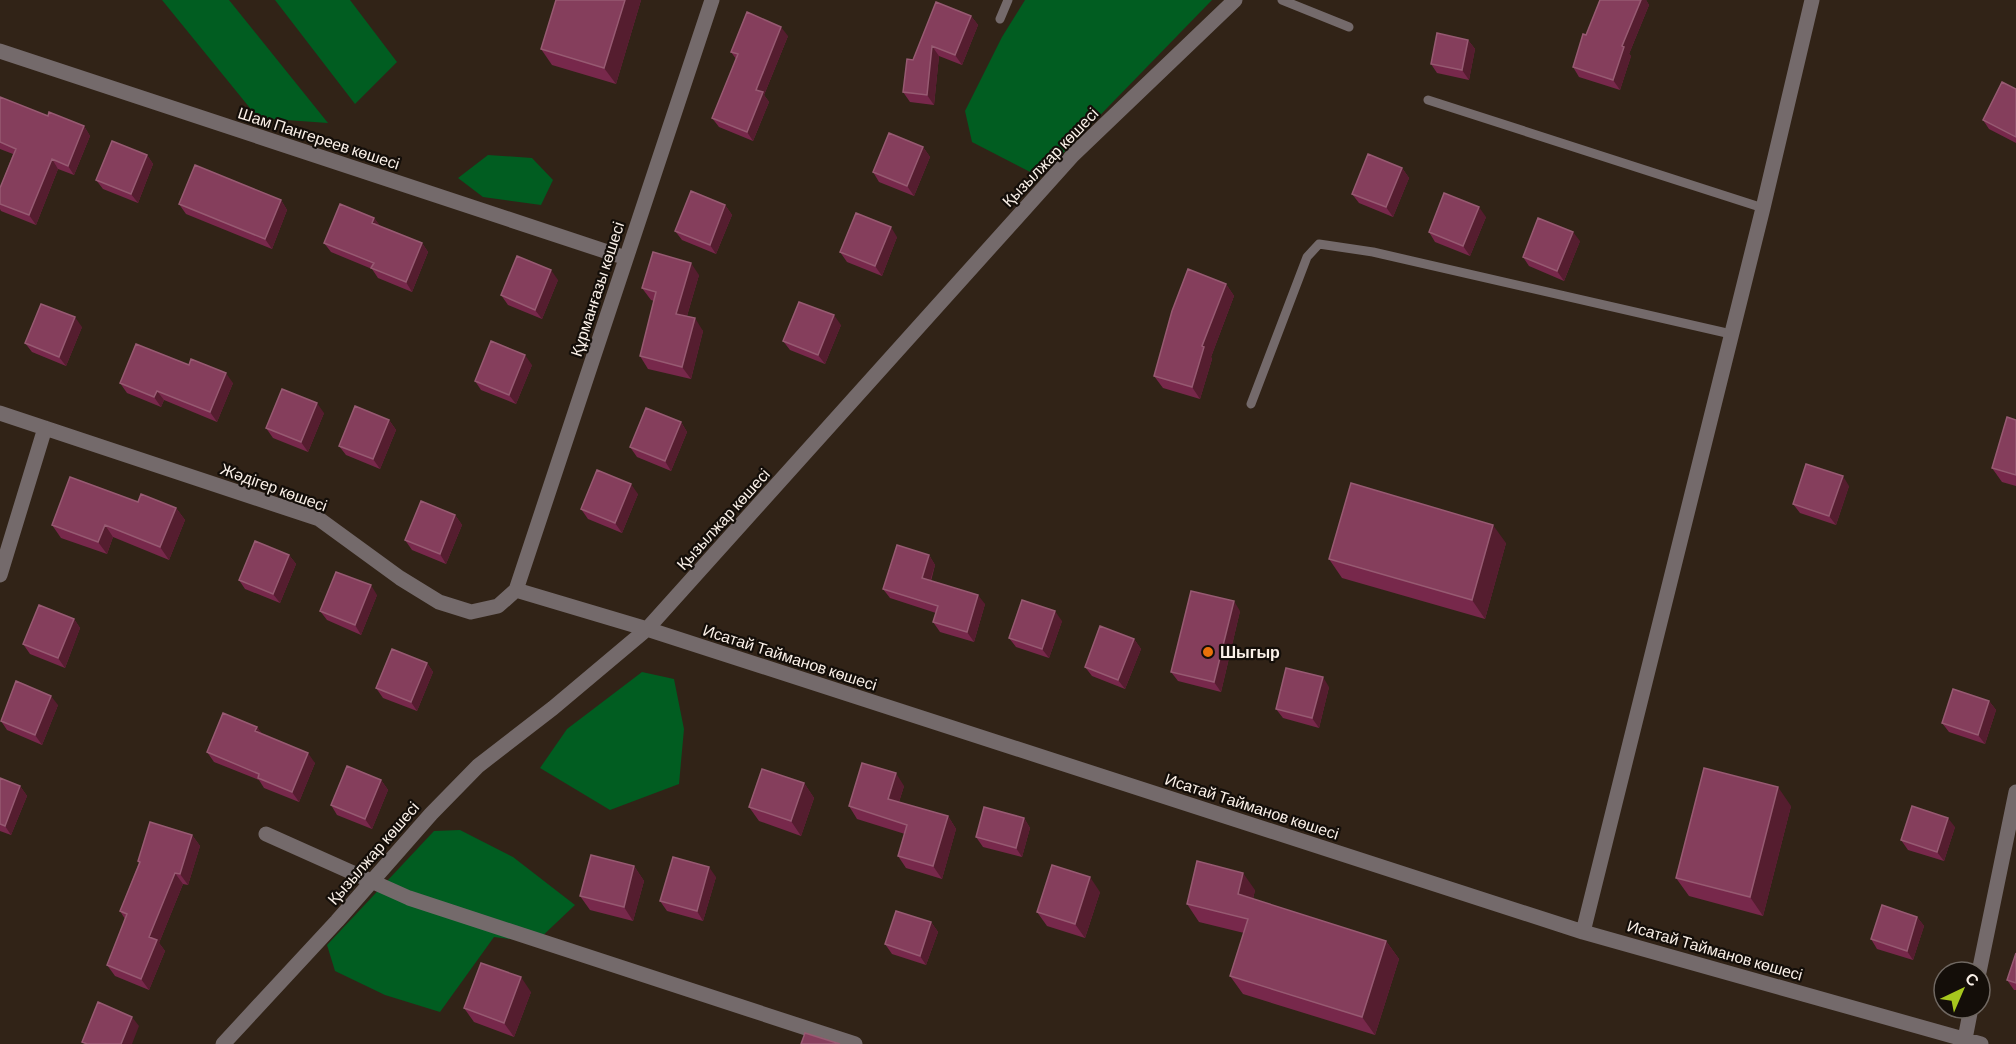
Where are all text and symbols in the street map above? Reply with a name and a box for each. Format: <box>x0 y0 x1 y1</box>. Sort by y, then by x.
street label: Шам Пангереев көшесі <box>236 102 402 173</box>
street label: Қызылжар көшесі <box>998 103 1102 210</box>
street label: Құрманғазы көшесі <box>566 219 627 359</box>
street label: Жәдігер көшесі <box>218 458 330 515</box>
street label: Қызылжар көшесі <box>672 464 773 573</box>
street label: Исатай Тайманов көшесі <box>701 619 879 694</box>
place label: Шыгыр <box>1220 642 1280 661</box>
marker: Шыгыр <box>1201 645 1215 659</box>
street label: Исатай Тайманов көшесі <box>1163 768 1341 843</box>
street label: Қызылжар көшесі <box>323 797 422 908</box>
street label: Исатай Тайманов көшесі <box>1625 915 1805 984</box>
north arrow <box>1932 960 1992 1020</box>
text: С <box>1962 968 1984 990</box>

